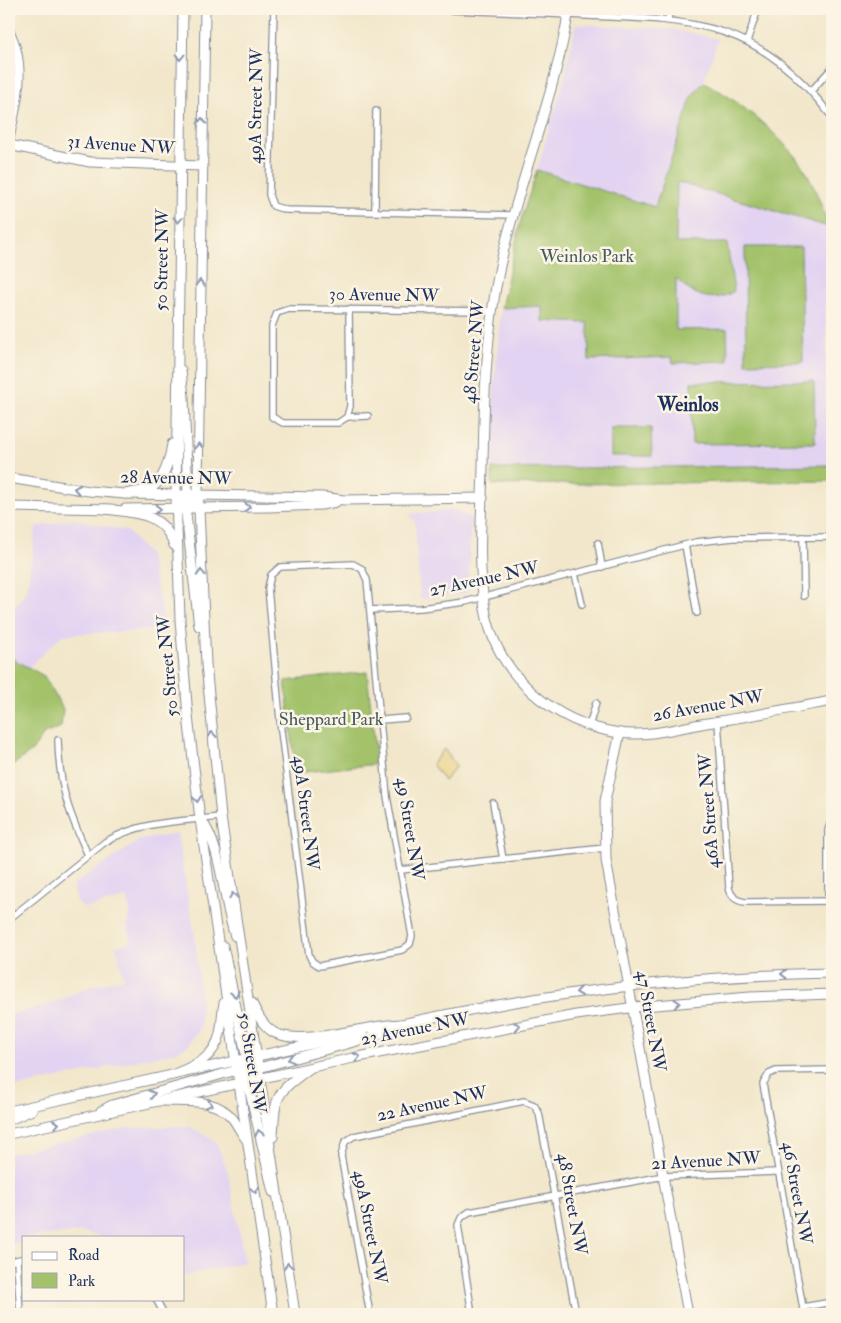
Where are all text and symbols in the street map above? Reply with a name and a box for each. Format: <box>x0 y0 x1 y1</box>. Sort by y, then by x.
street label: 49A Street NW <box>243 47 269 164</box>
one-way arrow <box>175 54 186 62</box>
one-way arrow <box>197 117 208 125</box>
street label: 31 Avenue NW <box>67 130 176 160</box>
street label: 50 Street NW <box>150 208 174 311</box>
one-way arrow <box>173 216 183 224</box>
park label: Weinlos Park <box>539 245 634 268</box>
one-way arrow <box>195 279 205 287</box>
street label: 30 Avenue NW <box>329 283 440 307</box>
street label: 48 Street NW <box>458 299 490 405</box>
district label: Weinlos <box>657 393 719 417</box>
one-way arrow <box>193 442 204 450</box>
street label: 28 Avenue NW <box>120 466 233 490</box>
one-way arrow <box>72 484 81 494</box>
one-way arrow <box>243 502 251 513</box>
one-way arrow <box>154 504 162 514</box>
street label: 27 Avenue NW <box>427 556 542 602</box>
one-way arrow <box>196 569 206 576</box>
street label: 50 Street NW <box>152 613 184 718</box>
street label: 26 Avenue NW <box>651 685 766 727</box>
park label: Sheppard Park <box>279 708 384 731</box>
one-way arrow <box>207 731 218 739</box>
street label: 46A Street NW <box>693 752 725 869</box>
street label: 49A Street NW <box>288 754 325 873</box>
street label: 49 Street NW <box>390 776 430 883</box>
one-way arrow <box>191 795 202 803</box>
one-way arrow <box>229 892 239 900</box>
street label: 47 Street NW <box>631 968 671 1074</box>
one-way arrow <box>779 969 787 979</box>
one-way arrow <box>575 986 583 997</box>
one-way arrow <box>229 990 239 999</box>
one-way arrow <box>674 998 682 1009</box>
street label: 23 Avenue NW <box>359 1007 472 1051</box>
street label: 50 Street NW <box>233 1011 271 1116</box>
one-way arrow <box>512 1021 521 1031</box>
one-way arrow <box>353 1053 362 1063</box>
one-way arrow <box>288 1054 296 1064</box>
street label: 22 Avenue NW <box>375 1081 490 1127</box>
one-way arrow <box>148 1090 156 1100</box>
one-way arrow <box>205 1098 213 1109</box>
one-way arrow <box>52 1119 61 1130</box>
one-way arrow <box>254 1129 265 1138</box>
street label: 46 Street NW <box>777 1140 817 1247</box>
street label: 21 Avenue NW <box>651 1147 762 1175</box>
street label: 48 Street NW <box>552 1151 592 1258</box>
street label: 49A Street NW <box>348 1168 392 1287</box>
one-way arrow <box>249 1185 259 1194</box>
legend <box>22 1236 185 1300</box>
text: Road <box>68 1246 100 1265</box>
one-way arrow <box>283 1262 294 1270</box>
text: Park <box>68 1272 95 1291</box>

